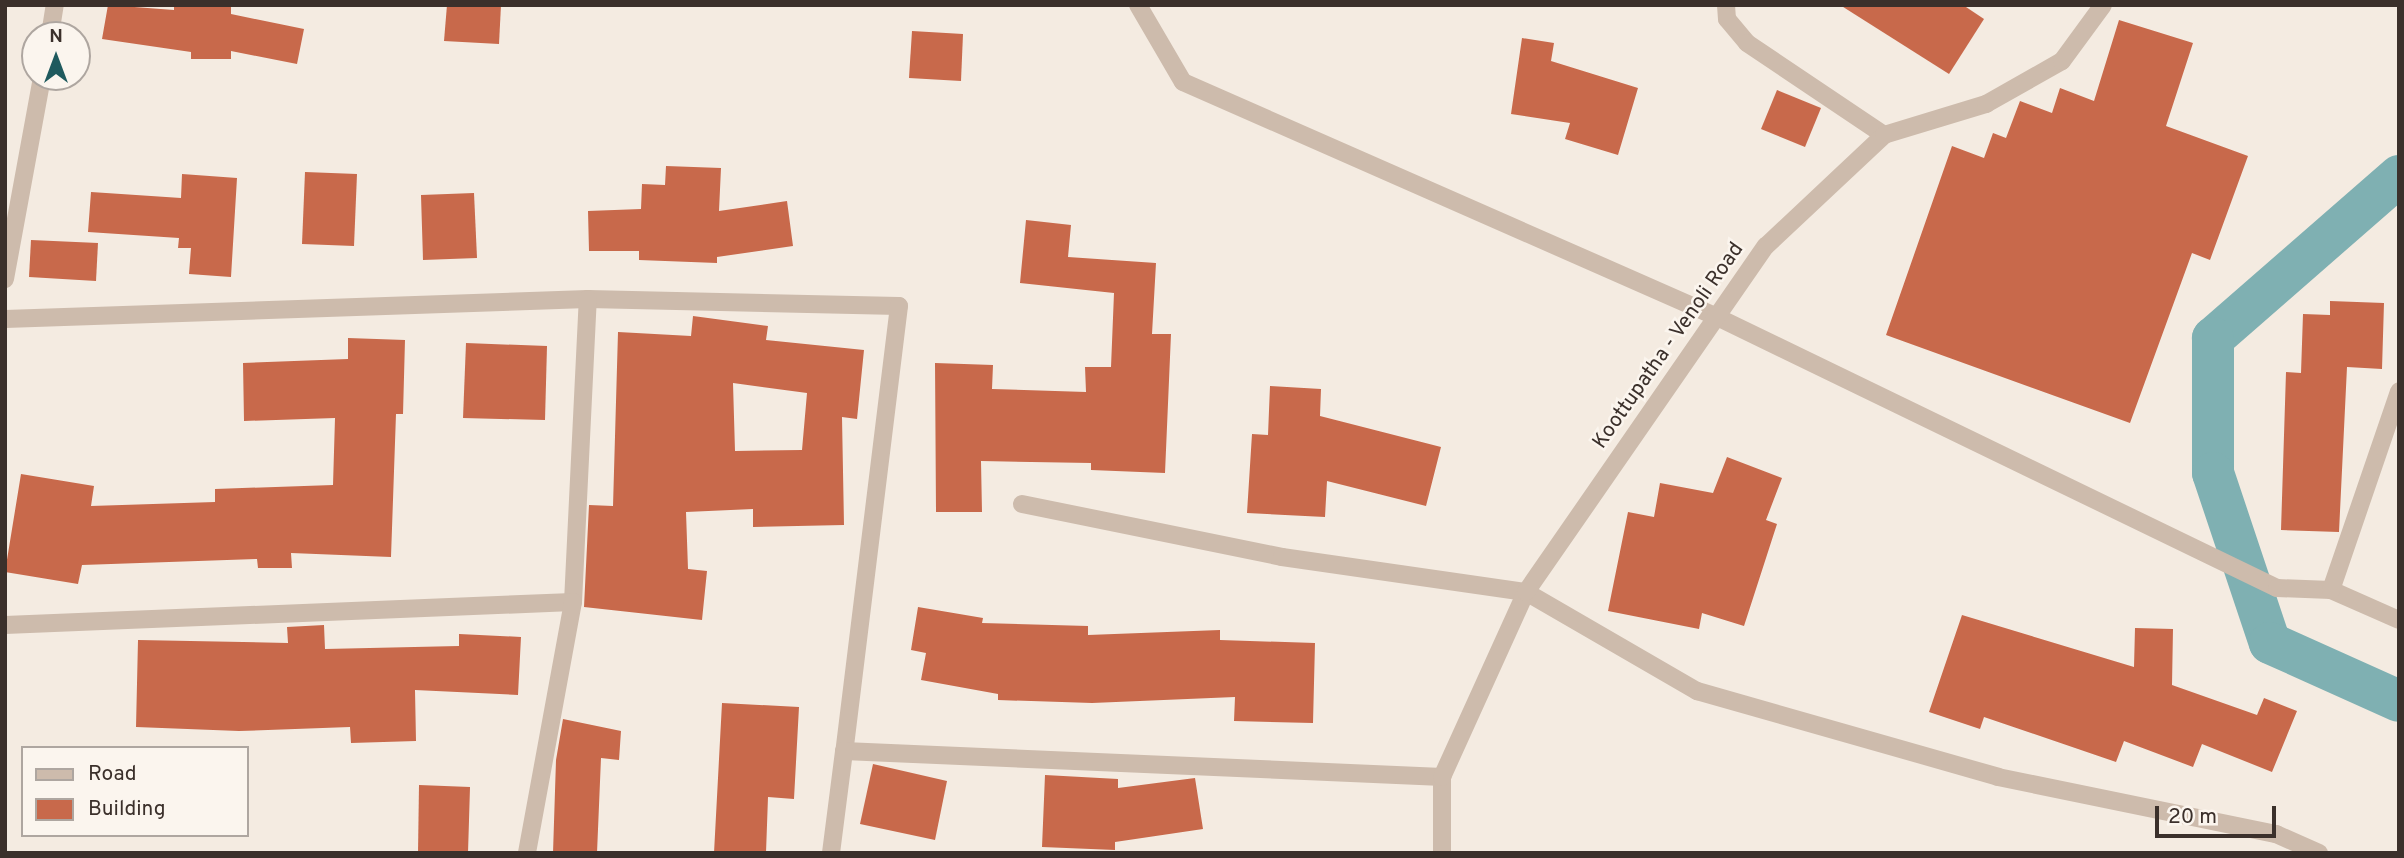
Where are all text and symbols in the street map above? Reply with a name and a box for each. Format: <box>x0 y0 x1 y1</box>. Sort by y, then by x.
north arrow <box>21 21 91 91</box>
text: N <box>49 25 63 49</box>
street label: Koottupatha - Venoli Road <box>1588 238 1750 454</box>
legend <box>21 746 248 837</box>
text: Road <box>88 761 137 788</box>
scale bar <box>2159 792 2280 836</box>
text: Building <box>88 796 166 823</box>
text: 20 m <box>2168 804 2217 831</box>

